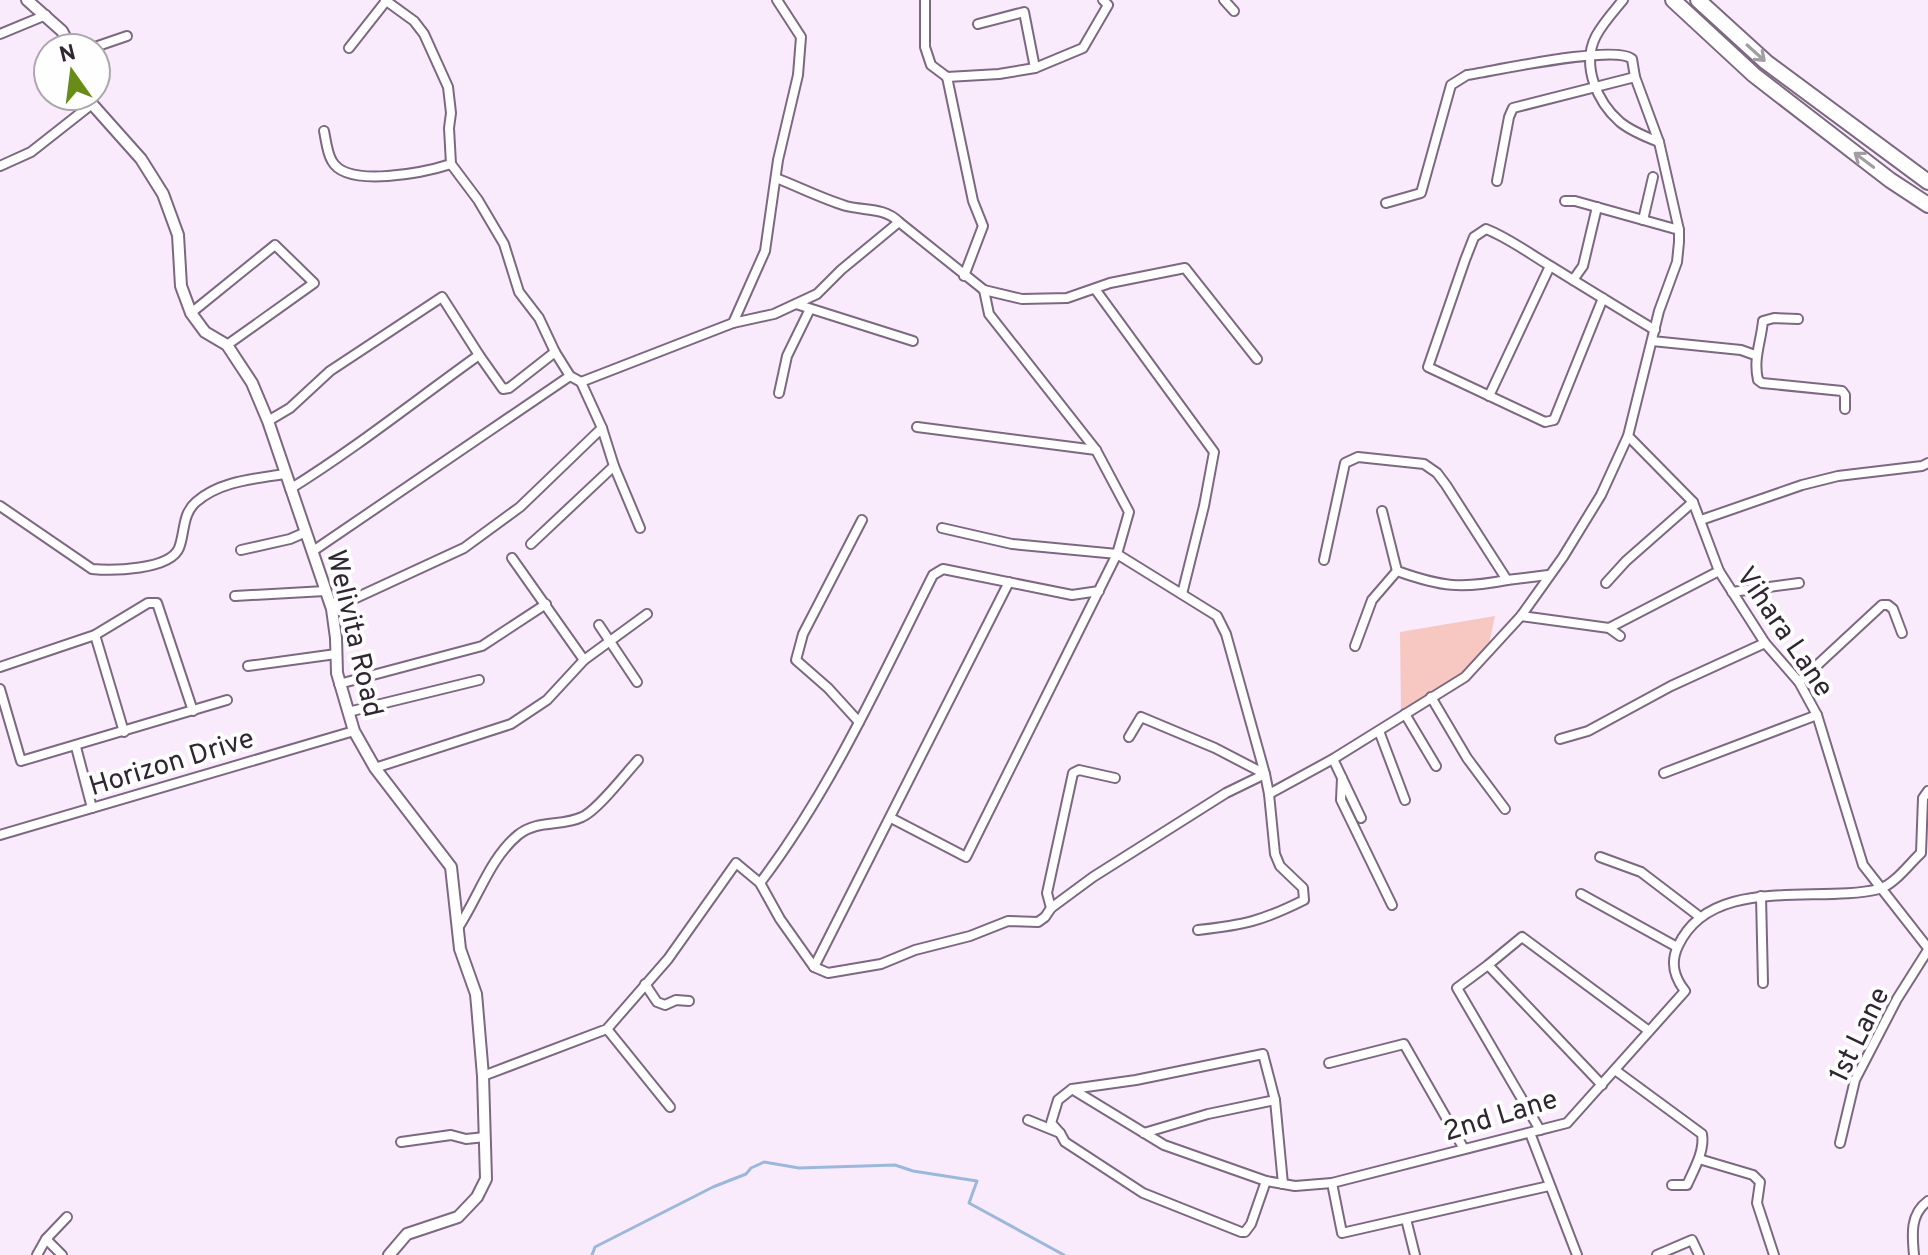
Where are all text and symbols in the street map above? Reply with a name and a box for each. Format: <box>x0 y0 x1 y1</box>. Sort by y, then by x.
north arrow <box>32 32 112 112</box>
text: N <box>57 40 79 70</box>
one-way arrow <box>1746 43 1766 62</box>
one-way arrow <box>1854 152 1876 169</box>
street label: Welivita Road <box>316 547 390 721</box>
street label: Vihara Lane <box>1727 560 1840 705</box>
street label: Horizon Drive <box>85 722 259 806</box>
street label: 1st Lane <box>1822 982 1899 1089</box>
street label: 2nd Lane <box>1439 1082 1562 1151</box>

